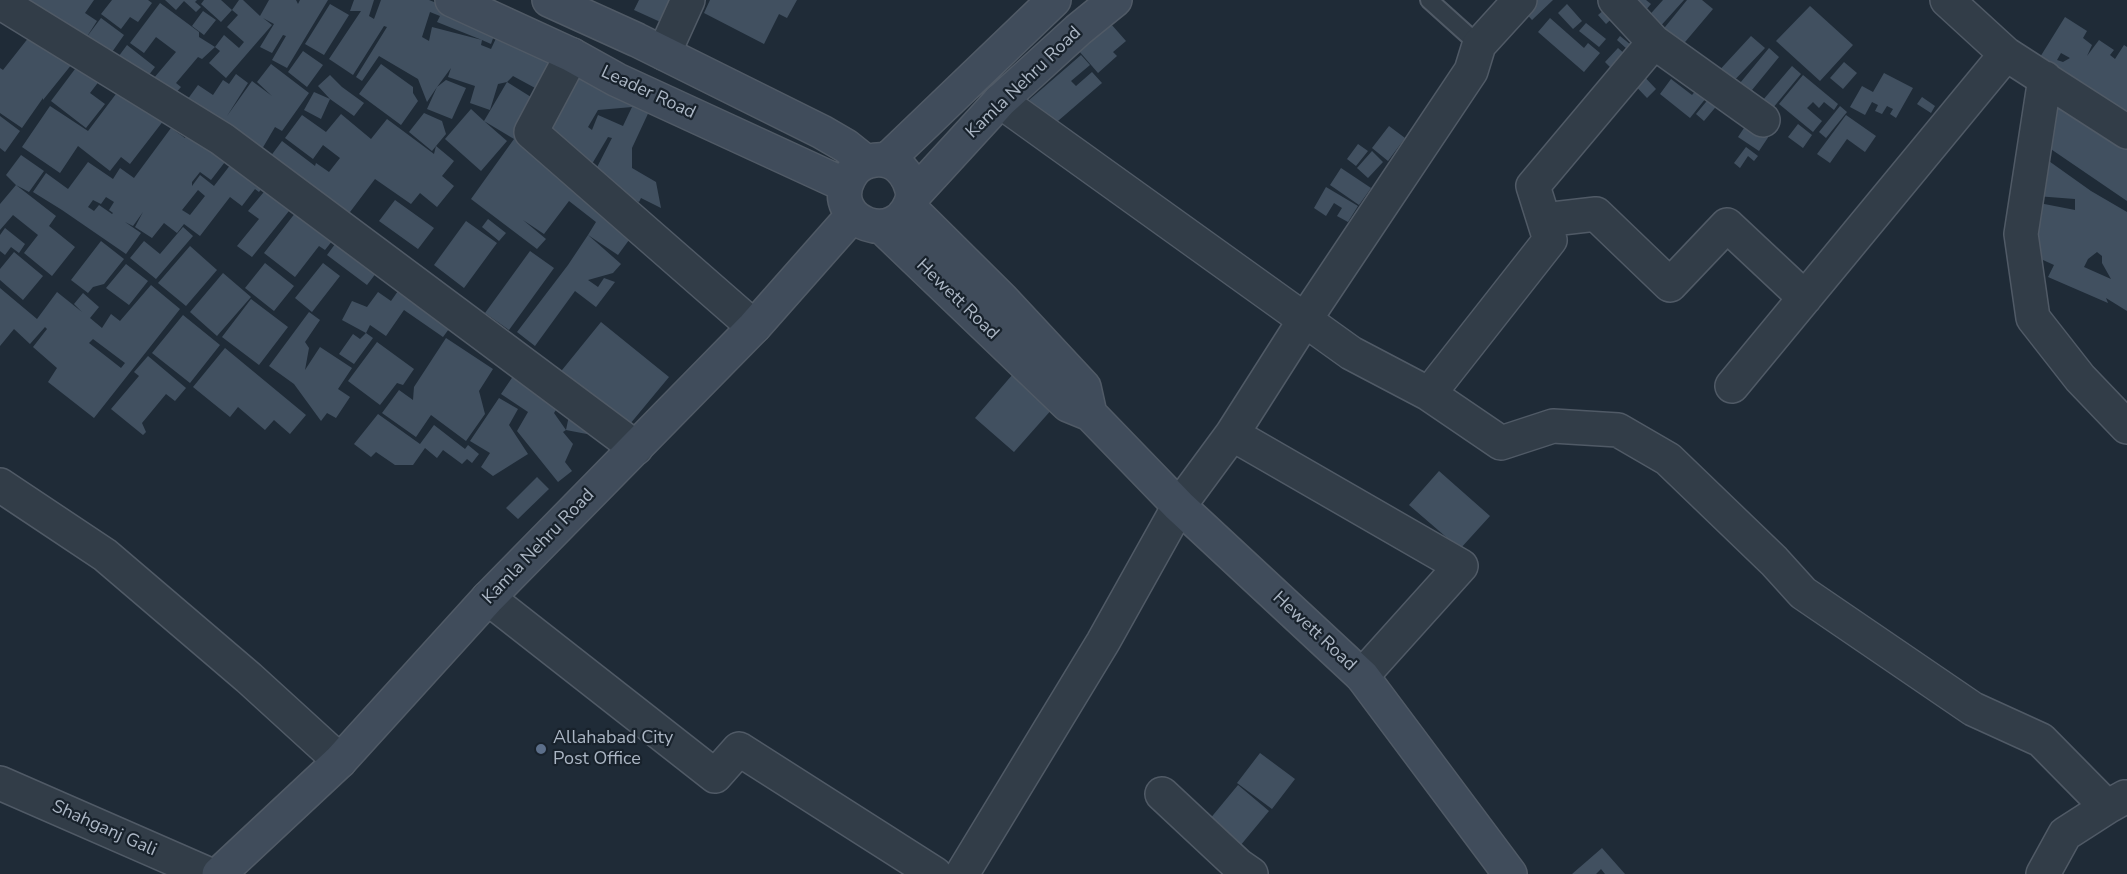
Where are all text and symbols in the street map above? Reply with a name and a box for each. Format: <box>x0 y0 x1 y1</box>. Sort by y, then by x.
street label: Kamla Nehru Road <box>962 22 1086 144</box>
street label: Leader Road <box>597 62 699 124</box>
street label: Hewett Road <box>911 255 1003 345</box>
street label: Kamla Nehru Road <box>478 485 600 609</box>
street label: Hewett Road <box>1268 588 1360 676</box>
place label: Allahabad City Post Office <box>553 728 673 771</box>
marker: Allahabad City Post Office <box>534 742 548 756</box>
street label: Shahganj Gali <box>48 796 160 862</box>

